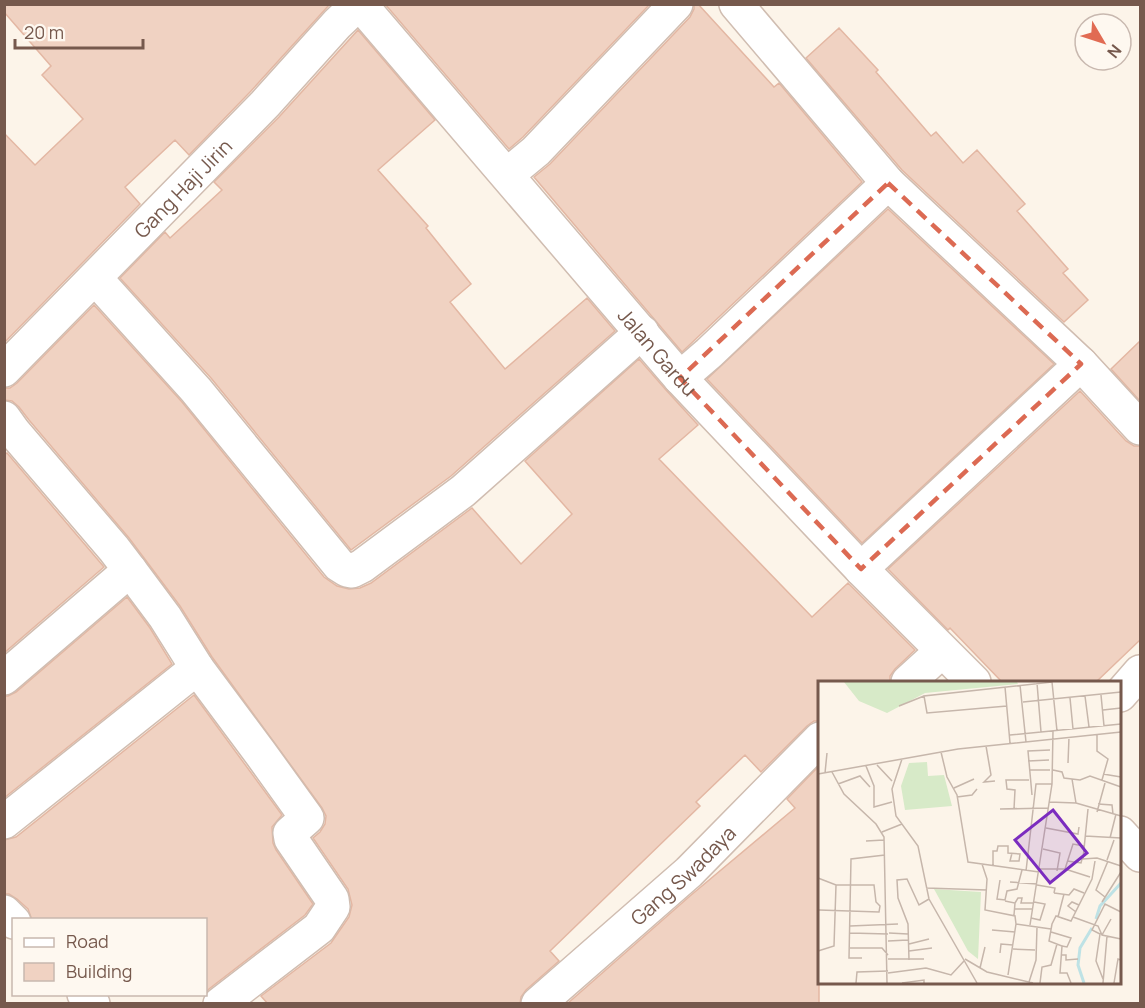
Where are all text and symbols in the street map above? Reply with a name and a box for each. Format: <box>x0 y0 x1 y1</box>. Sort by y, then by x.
scale bar <box>15 12 142 50</box>
north arrow <box>1073 12 1133 72</box>
text: 20 m <box>24 20 64 44</box>
text: N <box>1102 40 1127 63</box>
street label: Gang Haji Jirin <box>128 132 237 244</box>
street label: Jalan Gardu <box>612 302 703 402</box>
inset map <box>818 681 1121 984</box>
street label: Gang Swadaya <box>624 819 741 931</box>
legend <box>12 918 207 996</box>
text: Road <box>66 929 109 953</box>
text: Building <box>66 959 132 983</box>

